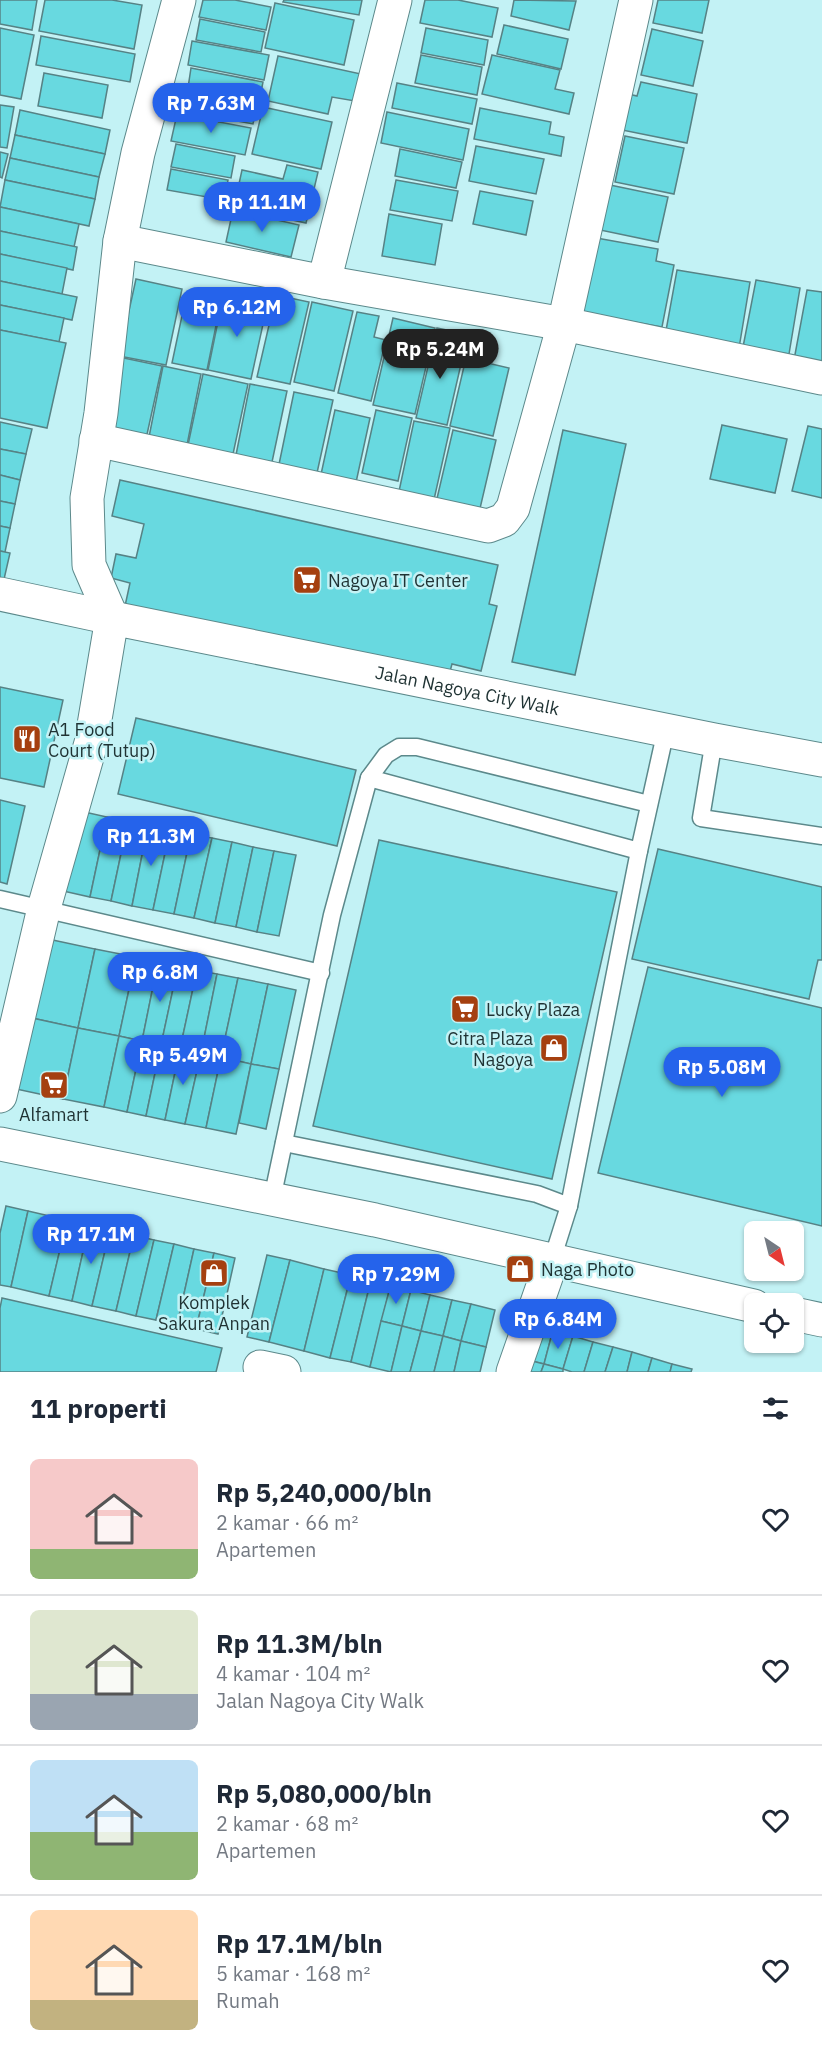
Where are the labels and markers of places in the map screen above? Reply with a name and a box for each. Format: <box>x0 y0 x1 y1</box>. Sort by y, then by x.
pin: Rp 7.63M <box>149 83 273 134</box>
pin: Rp 11.1M <box>200 182 324 233</box>
pin: Rp 6.12M <box>175 287 299 338</box>
pin: Rp 5.24M <box>378 329 502 380</box>
supermarket icon: Nagoya IT Center <box>291 564 323 596</box>
place label: Nagoya IT Center <box>328 569 468 592</box>
place label: A1 Food Court (Tutup) <box>48 718 156 762</box>
restaurant icon: A1 Food Court (Tutup) <box>11 723 43 755</box>
pin: Rp 11.3M <box>89 816 213 867</box>
pin: Rp 6.8M <box>105 952 215 1003</box>
supermarket icon: Lucky Plaza <box>449 993 481 1025</box>
place label: Lucky Plaza <box>486 998 581 1021</box>
place label: Citra Plaza Nagoya <box>447 1027 533 1071</box>
shop icon: Citra Plaza Nagoya <box>538 1032 570 1064</box>
pin: Rp 5.49M <box>121 1035 245 1086</box>
pin: Rp 5.08M <box>660 1047 784 1098</box>
supermarket icon: Alfamart <box>38 1069 70 1101</box>
place label: Alfamart <box>19 1103 89 1126</box>
pin: Rp 17.1M <box>29 1214 153 1265</box>
shop icon: Naga Photo <box>504 1253 536 1285</box>
pin: Rp 7.29M <box>334 1254 458 1305</box>
shop icon: Komplek Sakura Anpan <box>198 1257 230 1289</box>
place label: Naga Photo <box>541 1258 634 1281</box>
place label: Komplek Sakura Anpan <box>158 1291 270 1335</box>
pin: Rp 6.84M <box>496 1299 620 1350</box>

